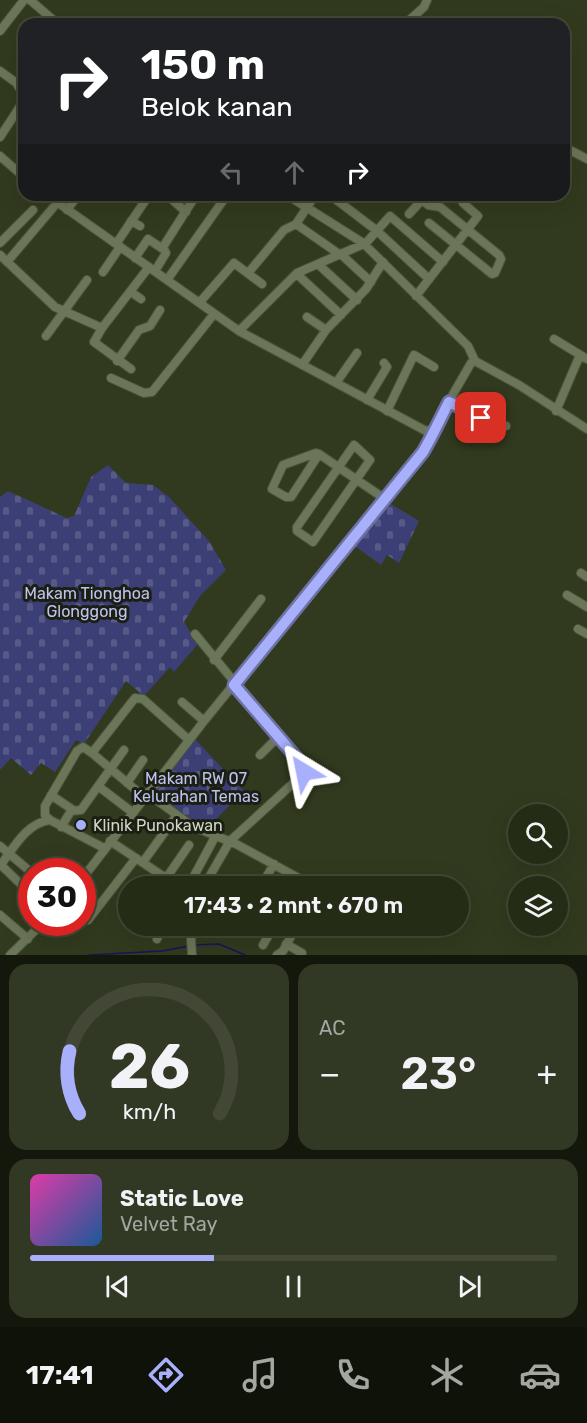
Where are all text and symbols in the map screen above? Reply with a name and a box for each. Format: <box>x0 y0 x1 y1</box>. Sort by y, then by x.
text: 150 m <box>141 40 265 90</box>
icon: right <box>42 42 120 120</box>
text: Belok kanan <box>141 91 293 123</box>
icon: left <box>215 156 248 189</box>
icon: ahead <box>278 156 311 189</box>
icon: right <box>341 156 374 189</box>
pin <box>455 392 506 443</box>
icon: arrive <box>464 401 497 434</box>
park label: Makam Tionghoa Glonggong <box>24 584 150 621</box>
position arrow <box>272 740 336 804</box>
park label: Makam RW 07 Kelurahan Temas <box>133 769 259 806</box>
map controls <box>508 804 568 936</box>
button: search <box>508 804 568 864</box>
place label: Klinik Punokawan <box>93 816 223 835</box>
marker: Klinik Punokawan <box>74 818 88 832</box>
speed limit sign: 30 <box>18 858 96 936</box>
button: layers <box>508 876 568 936</box>
text: 17:43 · 2 mnt · 670 m <box>184 892 403 919</box>
text: AC <box>319 1016 345 1040</box>
text: 26 <box>108 1030 190 1104</box>
text: 23° <box>401 1047 476 1100</box>
text: − <box>319 1054 340 1093</box>
text: + <box>536 1054 557 1093</box>
text: km/h <box>122 1099 176 1124</box>
text: Static Love <box>120 1185 244 1212</box>
text: Velvet Ray <box>120 1212 218 1236</box>
icon: previous <box>101 1270 134 1303</box>
icon: pause <box>277 1270 310 1303</box>
icon: next <box>453 1270 486 1303</box>
icon: directions <box>145 1354 187 1396</box>
icon: music <box>239 1354 281 1396</box>
icon: phone <box>332 1354 374 1396</box>
icon: climate <box>426 1354 468 1396</box>
icon: car <box>519 1354 561 1396</box>
text: 17:41 <box>26 1359 94 1391</box>

